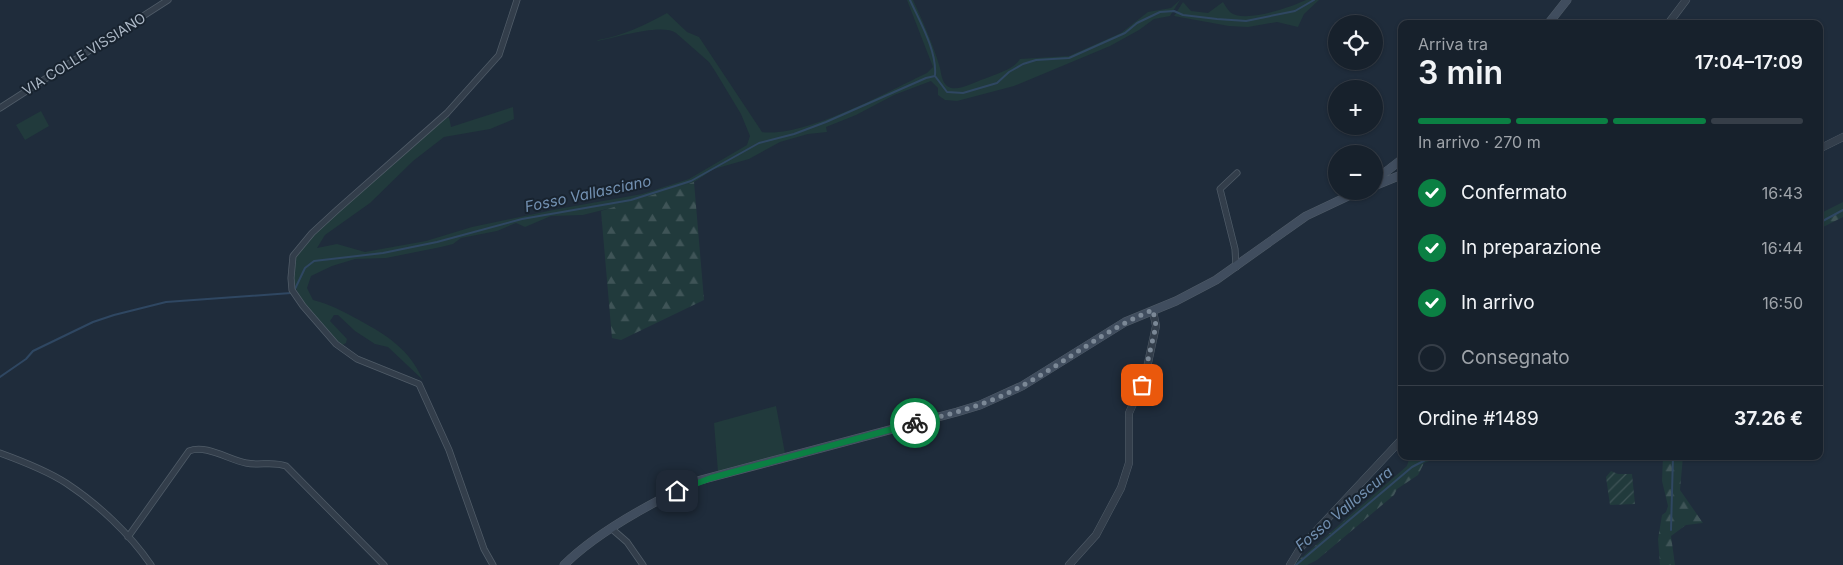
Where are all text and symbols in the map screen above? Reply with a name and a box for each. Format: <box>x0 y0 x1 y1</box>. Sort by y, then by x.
street label: VIA COLLE VISSIANO <box>19 9 149 98</box>
map controls <box>1328 15 1383 200</box>
button: locate <box>1328 15 1383 70</box>
text: Arriva tra <box>1418 34 1488 54</box>
text: 17:04–17:09 <box>1695 51 1803 74</box>
text: 3 min <box>1418 53 1503 92</box>
button: + <box>1328 80 1383 135</box>
text: In arrivo · 270 m <box>1418 132 1541 152</box>
button: − <box>1328 145 1383 200</box>
water label: Fosso Vallasciano <box>523 171 653 216</box>
icon: check <box>1418 179 1446 207</box>
text: Confermato <box>1461 181 1567 204</box>
text: 16:43 <box>1762 183 1803 203</box>
icon: check <box>1418 234 1446 262</box>
text: In preparazione <box>1461 236 1601 259</box>
text: 16:44 <box>1761 238 1803 258</box>
icon: check <box>1418 289 1446 317</box>
text: In arrivo <box>1461 291 1535 314</box>
text: 16:50 <box>1762 293 1803 313</box>
text: Consegnato <box>1461 346 1570 369</box>
pin <box>1121 364 1163 406</box>
icon: bag <box>1128 371 1156 399</box>
courier <box>890 398 940 448</box>
text: Ordine #1489 <box>1418 407 1539 430</box>
text: 37.26 € <box>1734 407 1803 430</box>
icon: bike <box>901 409 929 437</box>
water label: Fosso Valloscura <box>1291 462 1396 555</box>
pin <box>656 470 698 512</box>
icon: home <box>663 477 691 505</box>

